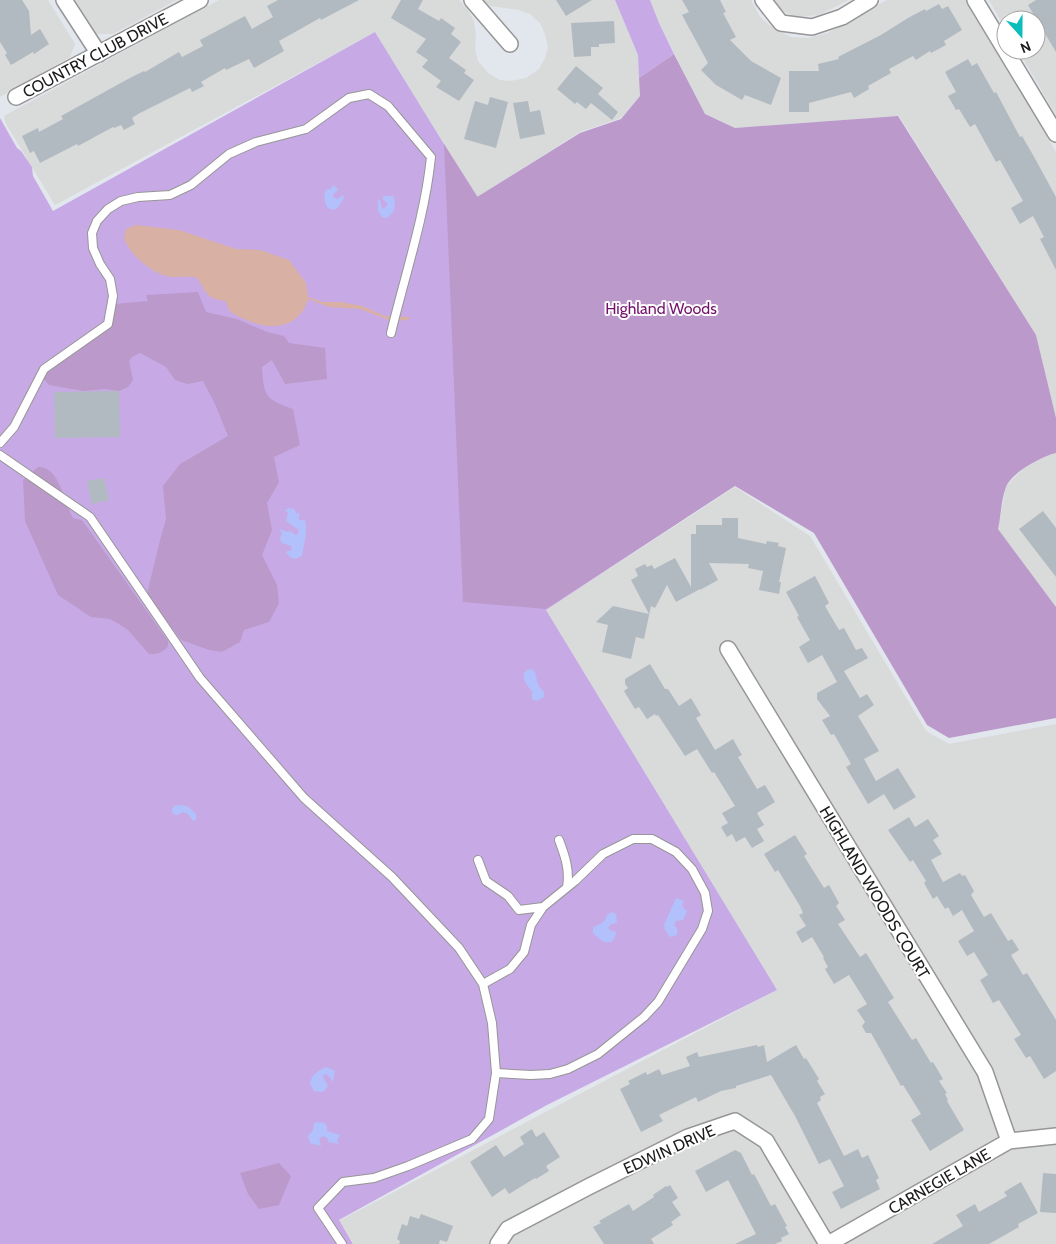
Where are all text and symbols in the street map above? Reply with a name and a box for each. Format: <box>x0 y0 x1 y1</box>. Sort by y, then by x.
street label: COUNTRY CLUB DRIVE <box>19 9 171 102</box>
north arrow <box>996 10 1046 60</box>
text: N <box>1018 37 1034 57</box>
park label: Highland Woods <box>605 299 717 318</box>
street label: HIGHLAND WOODS COURT <box>816 803 934 982</box>
street label: EDWIN DRIVE <box>620 1121 718 1178</box>
street label: CARNEGIE LANE <box>885 1144 994 1218</box>

